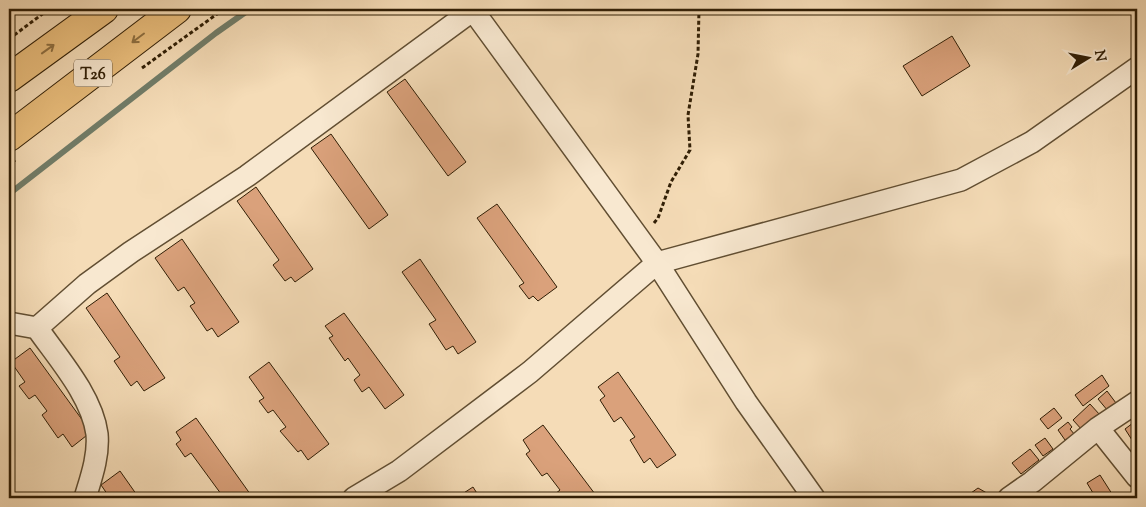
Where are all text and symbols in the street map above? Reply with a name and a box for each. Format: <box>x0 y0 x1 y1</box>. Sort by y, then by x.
north arrow <box>1064 32 1114 82</box>
one-way arrow <box>131 33 145 43</box>
one-way arrow <box>41 44 55 54</box>
text: N <box>1088 49 1110 63</box>
road number: T26 <box>74 59 112 86</box>

